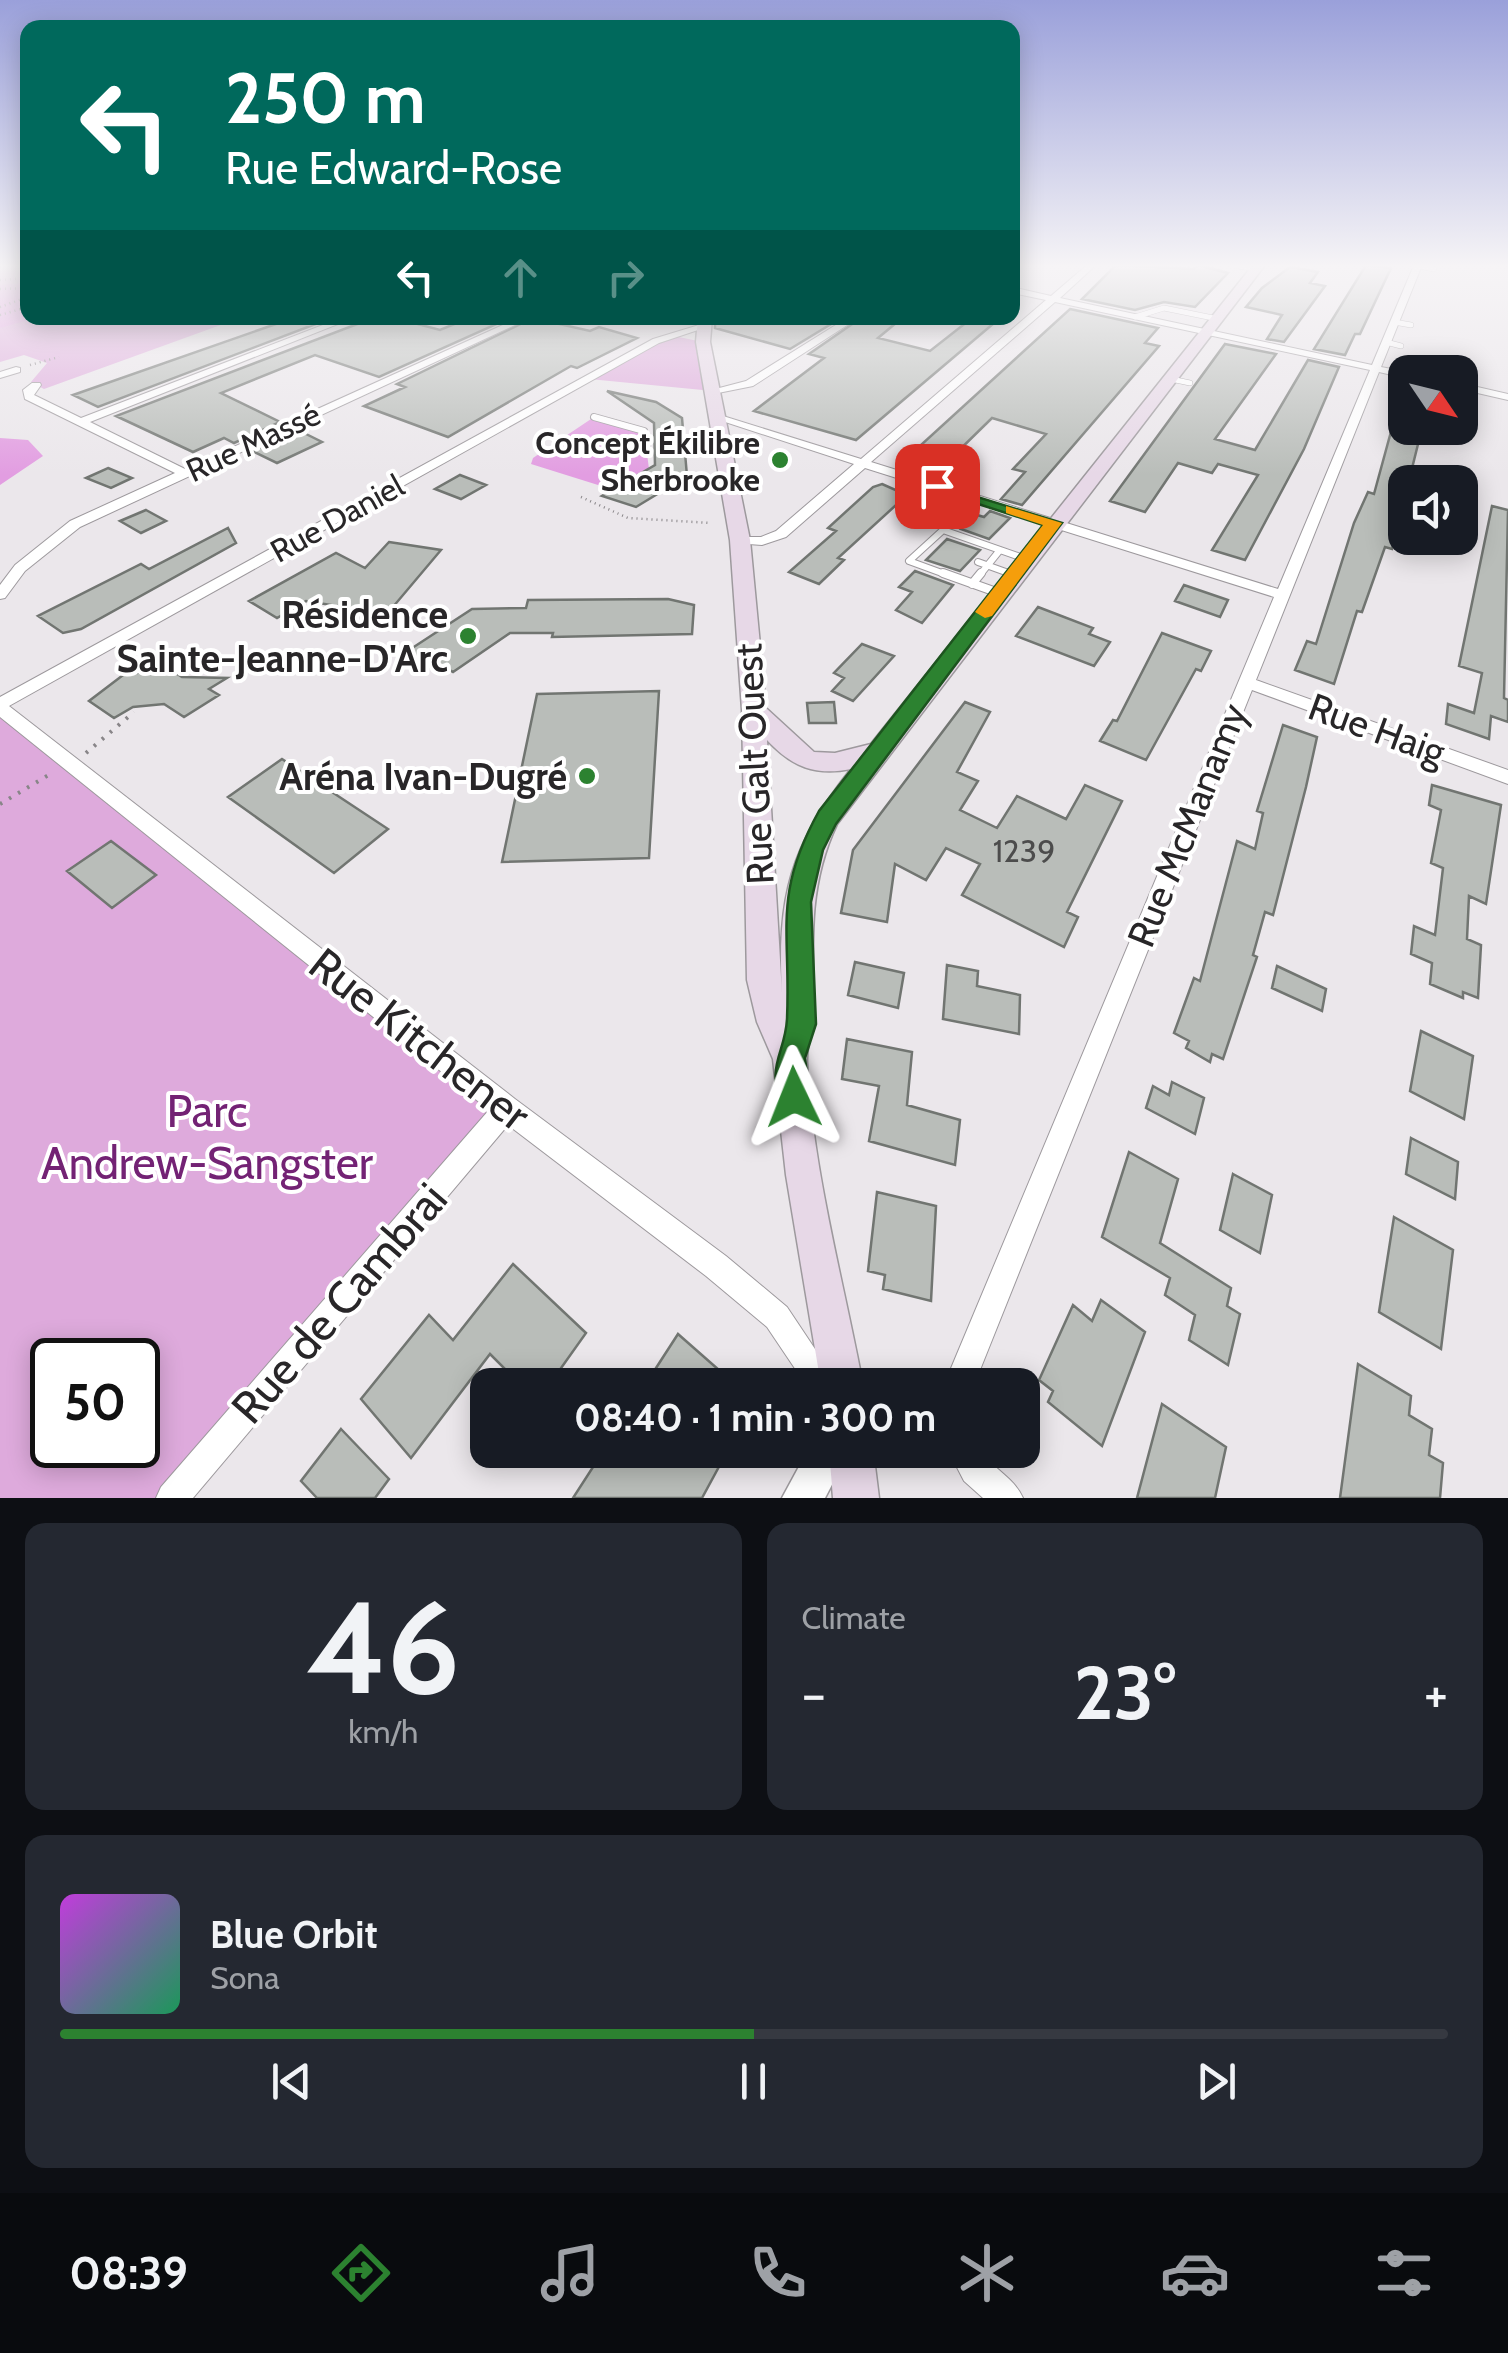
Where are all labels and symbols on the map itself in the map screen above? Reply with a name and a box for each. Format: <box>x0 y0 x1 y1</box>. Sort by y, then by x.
north arrow <box>1388 355 1478 445</box>
street label: Rue Massé <box>180 394 326 490</box>
place label: Concept Ékilibre Sherbrooke <box>535 423 760 499</box>
pin <box>895 444 980 529</box>
marker: Concept Ékilibre Sherbrooke <box>769 449 791 471</box>
street label: Rue Daniel <box>264 465 411 571</box>
place label: Résidence Sainte-Jeanne-D'Arc <box>117 591 448 682</box>
marker: Résidence Sainte-Jeanne-D'Arc <box>457 625 479 647</box>
street label: Rue Galt Ouest <box>724 642 784 886</box>
street label: Rue Haig <box>1302 683 1453 776</box>
street label: Rue McManamy <box>1117 697 1257 953</box>
place label: Aréna Ivan-Dugré <box>279 753 567 800</box>
marker: Aréna Ivan-Dugré <box>576 765 598 787</box>
house number: 1239 <box>993 831 1055 870</box>
street label: Rue Kitchener <box>299 936 542 1142</box>
position arrow <box>742 1045 846 1149</box>
park label: Parc Andrew-Sangster <box>41 1084 374 1190</box>
street label: Rue de Cambrai <box>220 1172 458 1434</box>
speed limit sign: 50 <box>30 1338 160 1468</box>

